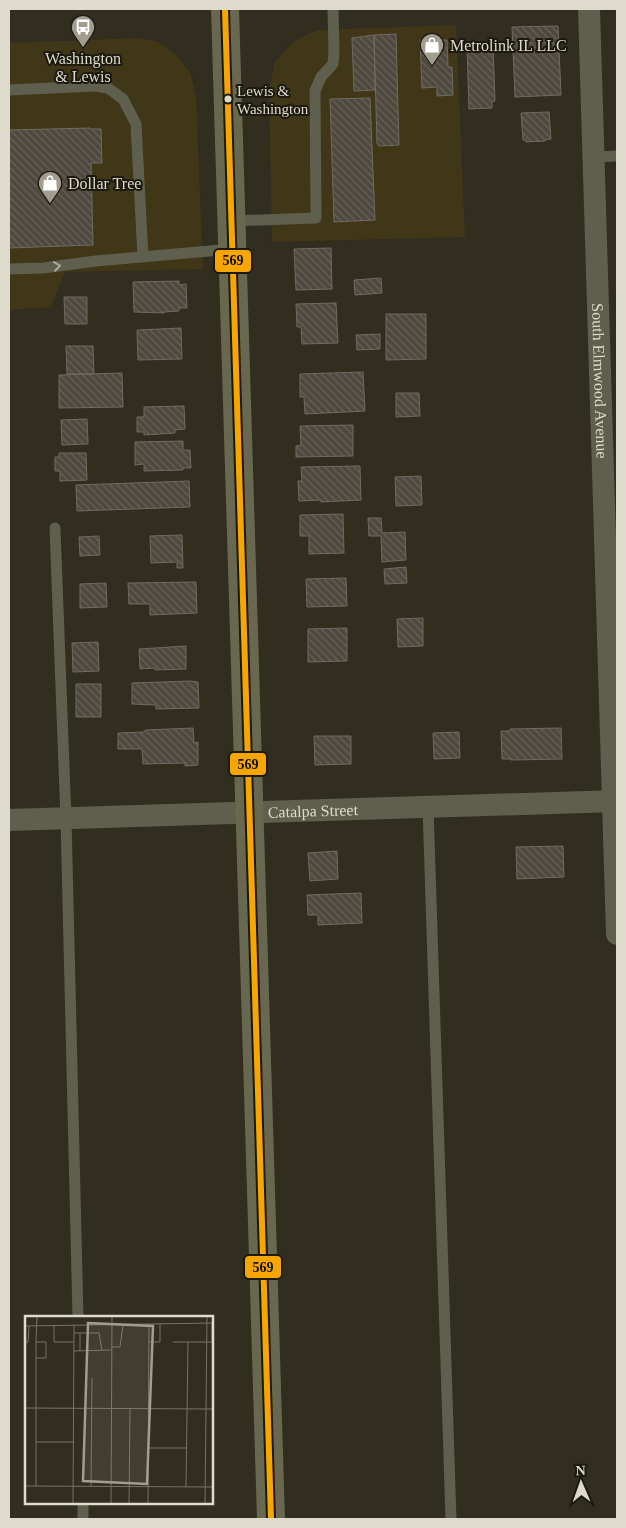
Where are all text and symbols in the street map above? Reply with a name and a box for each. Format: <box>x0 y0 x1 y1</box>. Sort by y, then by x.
bus stop icon: Washington & Lewis <box>70 14 96 48</box>
shop icon: Metrolink IL LLC <box>419 32 445 66</box>
place label: Metrolink IL LLC <box>450 37 567 54</box>
place label: Washington & Lewis <box>45 50 121 85</box>
place label: Lewis & Washington <box>237 83 309 117</box>
marker: Lewis & Washington <box>223 94 233 104</box>
shop icon: Dollar Tree <box>37 170 63 204</box>
place label: Dollar Tree <box>68 175 141 192</box>
line badge: 569 <box>214 249 252 273</box>
text: 569 <box>223 253 244 268</box>
one-way arrow <box>54 261 62 272</box>
street label: South Elmwood Avenue <box>589 303 611 459</box>
line badge: 569 <box>229 752 267 776</box>
text: 569 <box>238 757 259 772</box>
street label: Catalpa Street <box>267 801 359 821</box>
line badge: 569 <box>244 1255 282 1279</box>
text: 569 <box>253 1260 274 1275</box>
inset map <box>25 1316 212 1503</box>
north arrow <box>556 1458 606 1508</box>
text: N <box>575 1463 586 1478</box>

